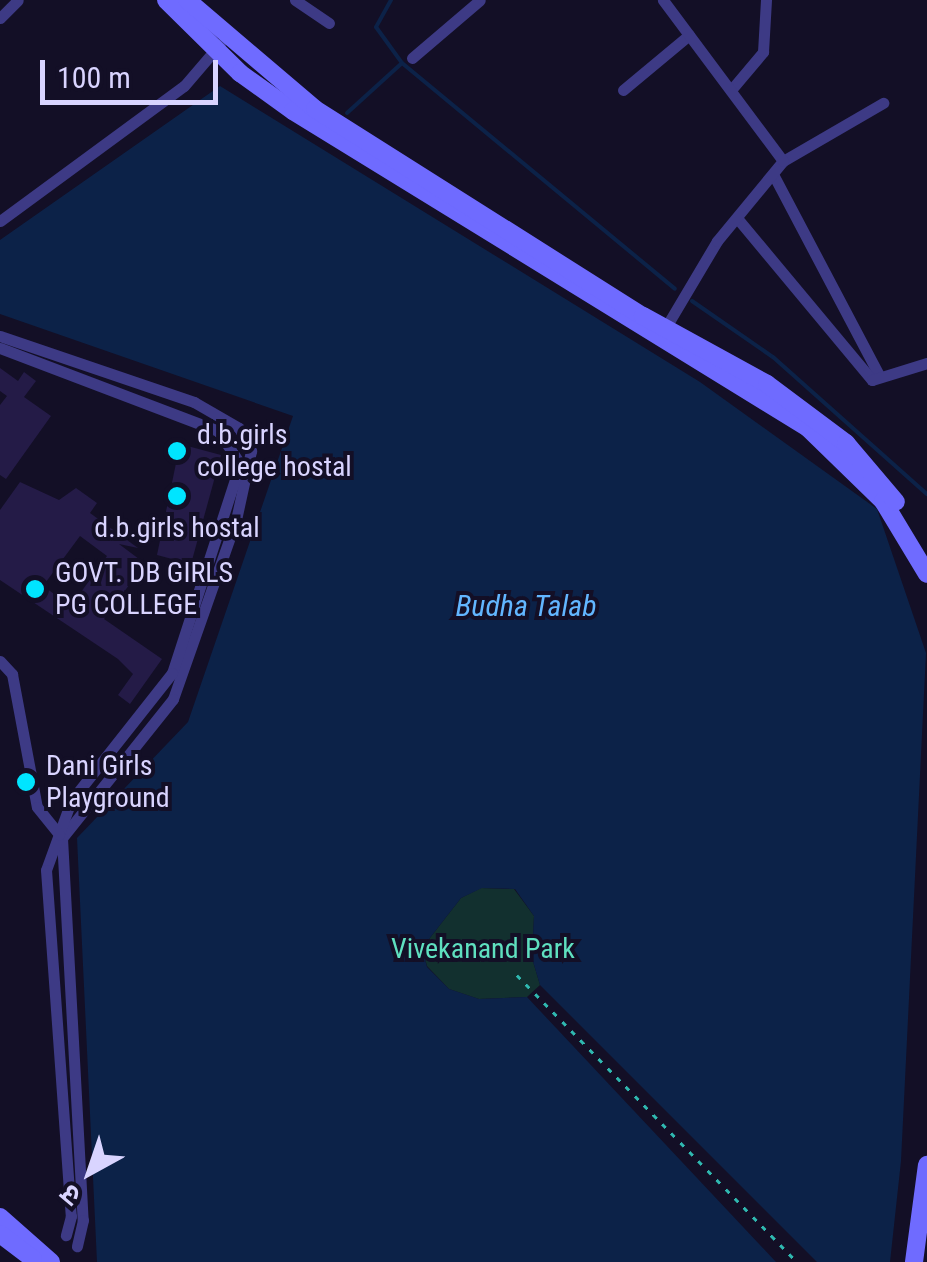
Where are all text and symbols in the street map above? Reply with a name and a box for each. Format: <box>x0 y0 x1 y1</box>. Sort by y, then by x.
scale bar <box>45 40 222 102</box>
text: 100 m <box>57 60 131 95</box>
place label: d.b.girls college hostal <box>197 418 352 484</box>
marker: d.b.girls college hostal <box>166 440 188 462</box>
marker: d.b.girls hostal <box>166 485 188 507</box>
place label: d.b.girls hostal <box>94 511 260 545</box>
place label: GOVT. DB GIRLS PG COLLEGE <box>55 556 233 622</box>
marker: GOVT. DB GIRLS PG COLLEGE <box>24 578 46 600</box>
water label: Budha Talab <box>455 588 597 624</box>
place label: Dani Girls Playground <box>46 749 170 815</box>
marker: Dani Girls Playground <box>15 771 37 793</box>
park label: Vivekanand Park <box>391 932 575 966</box>
north arrow <box>40 1122 140 1222</box>
text: उ <box>54 1177 87 1213</box>

